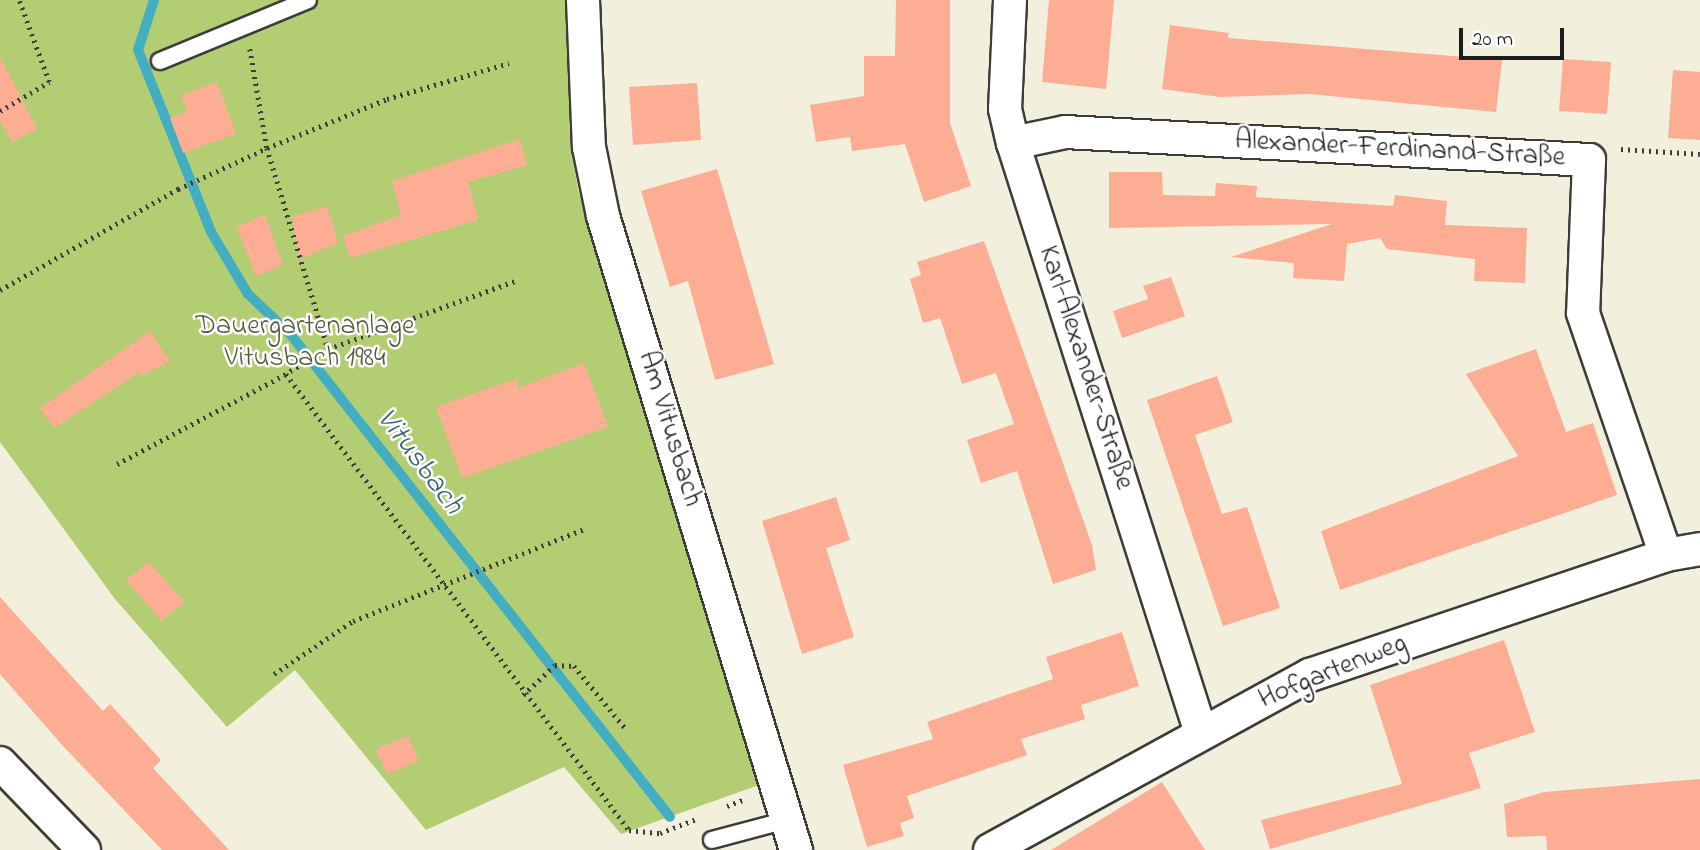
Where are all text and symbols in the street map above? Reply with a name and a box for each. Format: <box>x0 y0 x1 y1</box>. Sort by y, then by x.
scale bar <box>1462 14 1567 58</box>
text: 20 m <box>1472 25 1513 55</box>
street label: Alexander-Ferdinand-Straße <box>1234 125 1566 175</box>
street label: Karl-Alexander-Straße <box>1030 242 1140 494</box>
park label: Dauergartenanlage Vitusbach 1984 <box>196 310 414 376</box>
street label: Am Vitusbach <box>629 347 709 511</box>
water label: Vitusbach <box>368 402 470 522</box>
street label: Hofgartenweg <box>1254 627 1412 717</box>

